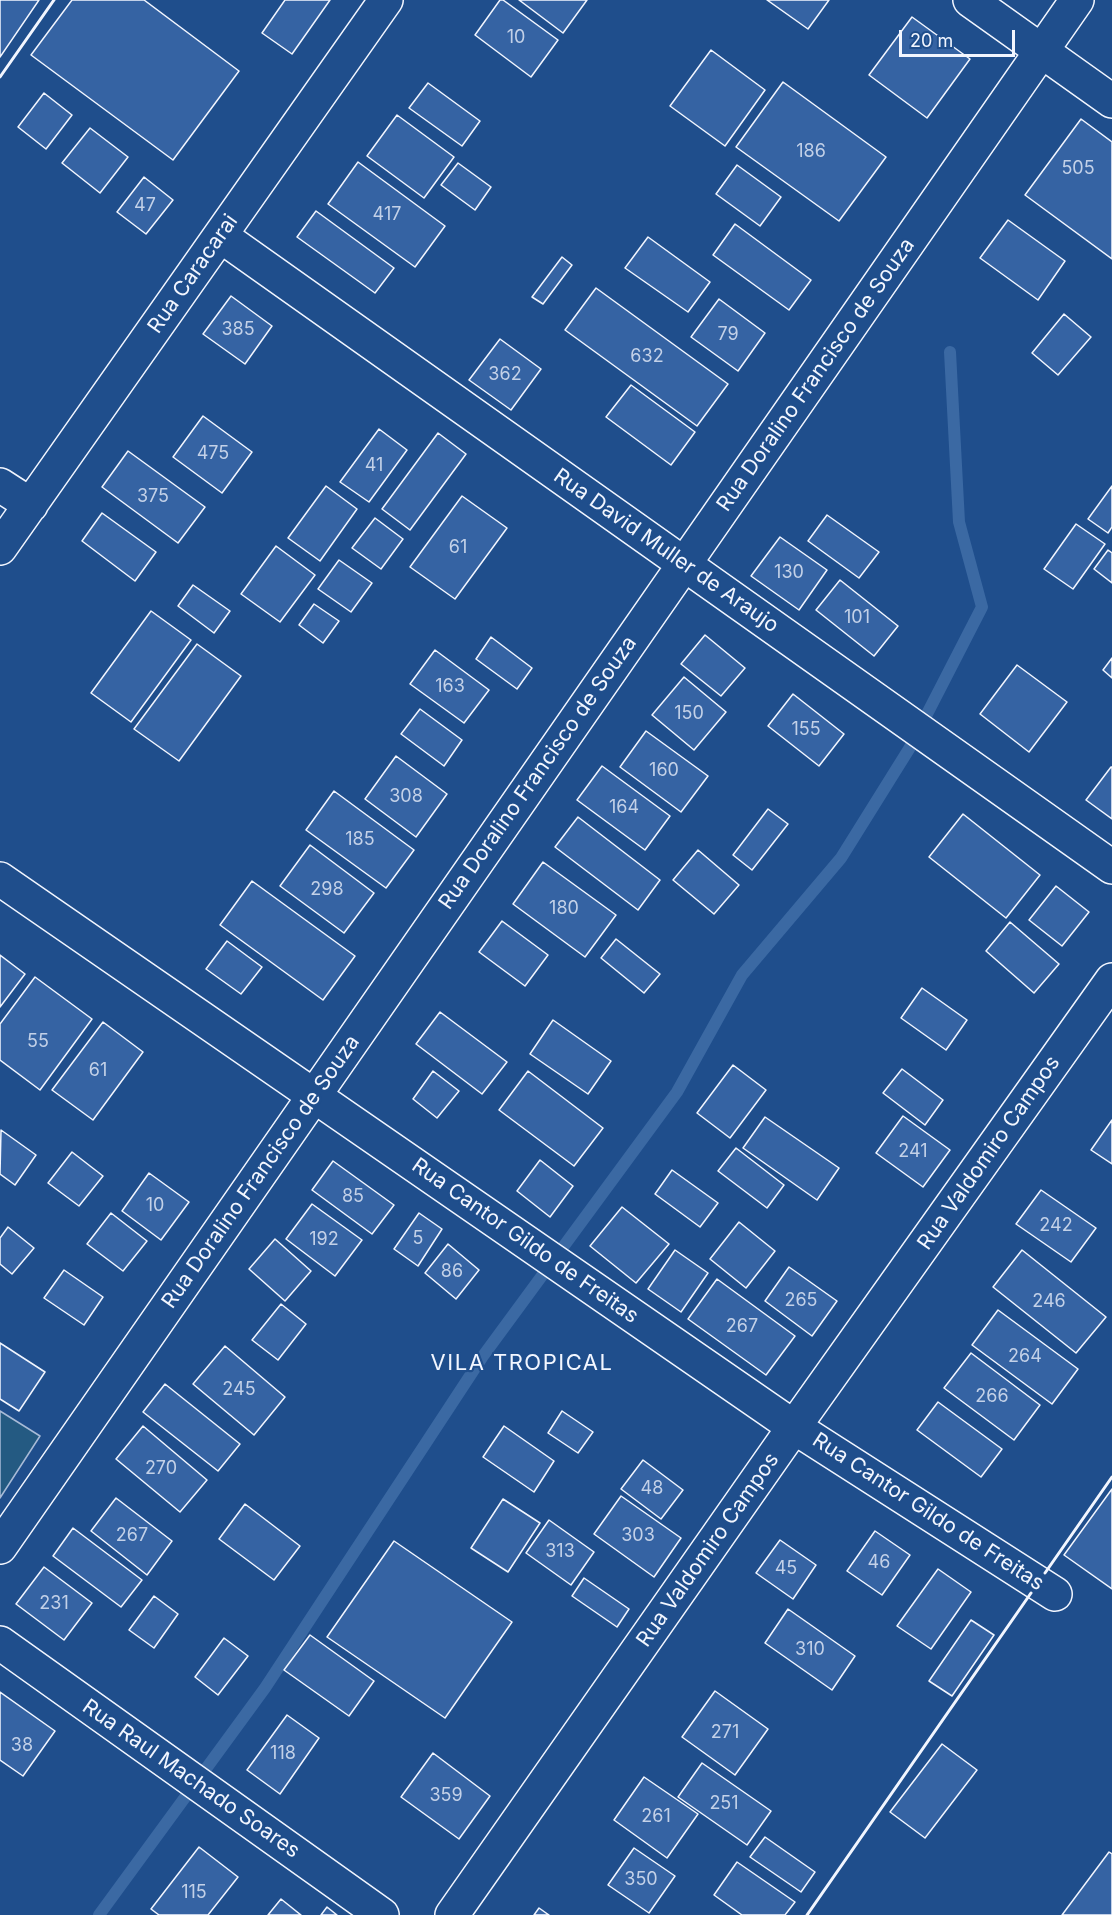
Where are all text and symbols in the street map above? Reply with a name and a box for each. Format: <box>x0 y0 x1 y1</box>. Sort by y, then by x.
scale bar <box>902 18 1018 56</box>
house number: 10 <box>507 27 525 49</box>
text: 20 m <box>910 30 953 51</box>
house number: 186 <box>796 141 826 163</box>
house number: 505 <box>1061 158 1095 180</box>
house number: 47 <box>134 195 156 217</box>
house number: 417 <box>373 204 401 226</box>
street label: Rua Caracarai <box>143 210 243 338</box>
street label: Rua Doralino Francisco de Souza <box>712 234 920 516</box>
house number: 385 <box>221 319 255 341</box>
house number: 79 <box>717 324 739 346</box>
house number: 632 <box>630 346 664 368</box>
house number: 362 <box>488 364 522 386</box>
house number: 475 <box>197 443 229 465</box>
house number: 41 <box>365 455 383 477</box>
street label: Rua David Muller de Araujo <box>549 464 783 638</box>
house number: 375 <box>137 486 169 508</box>
house number: 61 <box>449 537 467 559</box>
house number: 130 <box>774 562 804 584</box>
house number: 101 <box>844 607 870 629</box>
street label: Rua Doralino Francisco de Souza <box>434 632 642 914</box>
house number: 163 <box>435 676 465 698</box>
house number: 150 <box>674 703 704 725</box>
house number: 155 <box>791 719 821 741</box>
house number: 160 <box>649 760 679 782</box>
house number: 308 <box>389 786 423 808</box>
house number: 164 <box>609 797 639 819</box>
house number: 185 <box>345 829 375 851</box>
house number: 298 <box>310 879 344 901</box>
house number: 180 <box>549 898 579 920</box>
house number: 55 <box>27 1031 49 1053</box>
street label: Rua Doralino Francisco de Souza <box>157 1031 365 1313</box>
street label: Rua Valdomiro Campos <box>912 1051 1066 1255</box>
house number: 61 <box>89 1060 107 1082</box>
house number: 241 <box>898 1141 928 1163</box>
street label: Rua Cantor Gildo de Freitas <box>407 1153 643 1329</box>
house number: 85 <box>342 1186 364 1208</box>
house number: 10 <box>146 1195 164 1217</box>
house number: 242 <box>1039 1215 1073 1237</box>
house number: 5 <box>413 1228 423 1250</box>
house number: 192 <box>309 1229 339 1251</box>
house number: 86 <box>441 1261 463 1283</box>
house number: 265 <box>784 1290 818 1312</box>
house number: 246 <box>1032 1291 1066 1313</box>
house number: 267 <box>726 1316 758 1338</box>
house number: 264 <box>1008 1346 1042 1368</box>
district label: VILA TROPICAL <box>431 1350 613 1376</box>
house number: 245 <box>222 1379 256 1401</box>
house number: 266 <box>975 1386 1009 1408</box>
street label: Rua Cantor Gildo de Freitas <box>808 1428 1048 1596</box>
street label: Rua Valdomiro Campos <box>631 1448 785 1652</box>
house number: 270 <box>145 1458 177 1480</box>
house number: 48 <box>641 1478 663 1500</box>
house number: 267 <box>116 1525 148 1547</box>
house number: 303 <box>621 1525 655 1547</box>
house number: 313 <box>545 1541 575 1563</box>
house number: 46 <box>868 1552 890 1574</box>
house number: 45 <box>775 1558 797 1580</box>
house number: 231 <box>39 1593 69 1615</box>
house number: 310 <box>795 1639 825 1661</box>
street label: Rua Raul Machado Soares <box>77 1694 305 1864</box>
house number: 271 <box>711 1722 739 1744</box>
house number: 38 <box>11 1735 33 1757</box>
house number: 118 <box>270 1743 296 1765</box>
house number: 359 <box>429 1785 463 1807</box>
house number: 251 <box>709 1793 739 1815</box>
house number: 261 <box>641 1806 671 1828</box>
house number: 350 <box>624 1869 658 1891</box>
house number: 115 <box>181 1882 207 1904</box>

